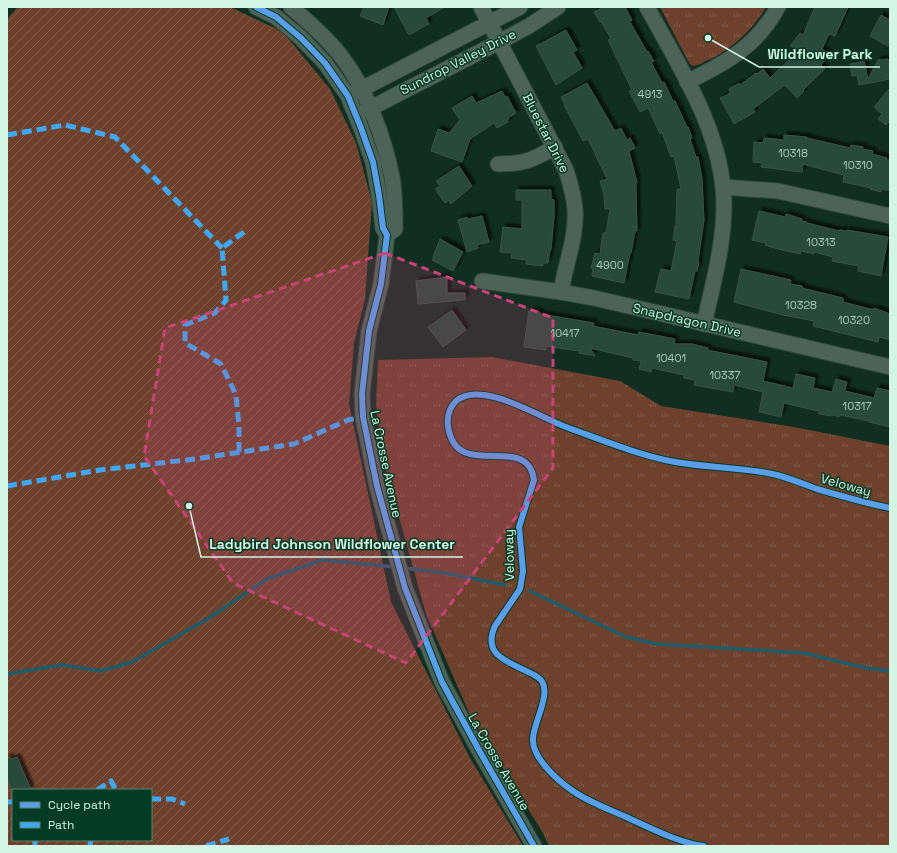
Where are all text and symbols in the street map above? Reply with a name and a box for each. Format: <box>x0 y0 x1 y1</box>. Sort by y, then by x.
street label: Sundrop Valley Drive <box>397 25 519 99</box>
callout: Wildflower Park <box>759 41 880 67</box>
text: Wildflower Park <box>768 45 873 63</box>
house number: 4913 <box>638 87 663 101</box>
street label: Bluestar Drive <box>519 90 573 176</box>
house number: 10318 <box>778 146 808 160</box>
house number: 10310 <box>843 158 873 172</box>
house number: 10313 <box>806 235 836 249</box>
house number: 4900 <box>596 258 624 272</box>
house number: 10328 <box>785 298 817 312</box>
street label: Snapdragon Drive <box>631 299 743 341</box>
house number: 10320 <box>838 313 870 327</box>
house number: 10417 <box>550 326 580 340</box>
house number: 10401 <box>656 351 686 365</box>
house number: 10337 <box>709 368 741 382</box>
house number: 10317 <box>843 399 871 413</box>
street label: La Crosse Avenue <box>366 409 406 519</box>
street label: Veloway <box>819 470 873 500</box>
street label: Veloway <box>500 529 518 581</box>
callout: Ladybird Johnson Wildflower Center <box>201 531 463 557</box>
text: Ladybird Johnson Wildflower Center <box>209 535 455 553</box>
street label: La Crosse Avenue <box>464 710 534 814</box>
legend <box>12 789 152 841</box>
text: Cycle path <box>48 797 110 813</box>
text: Path <box>48 817 74 833</box>

